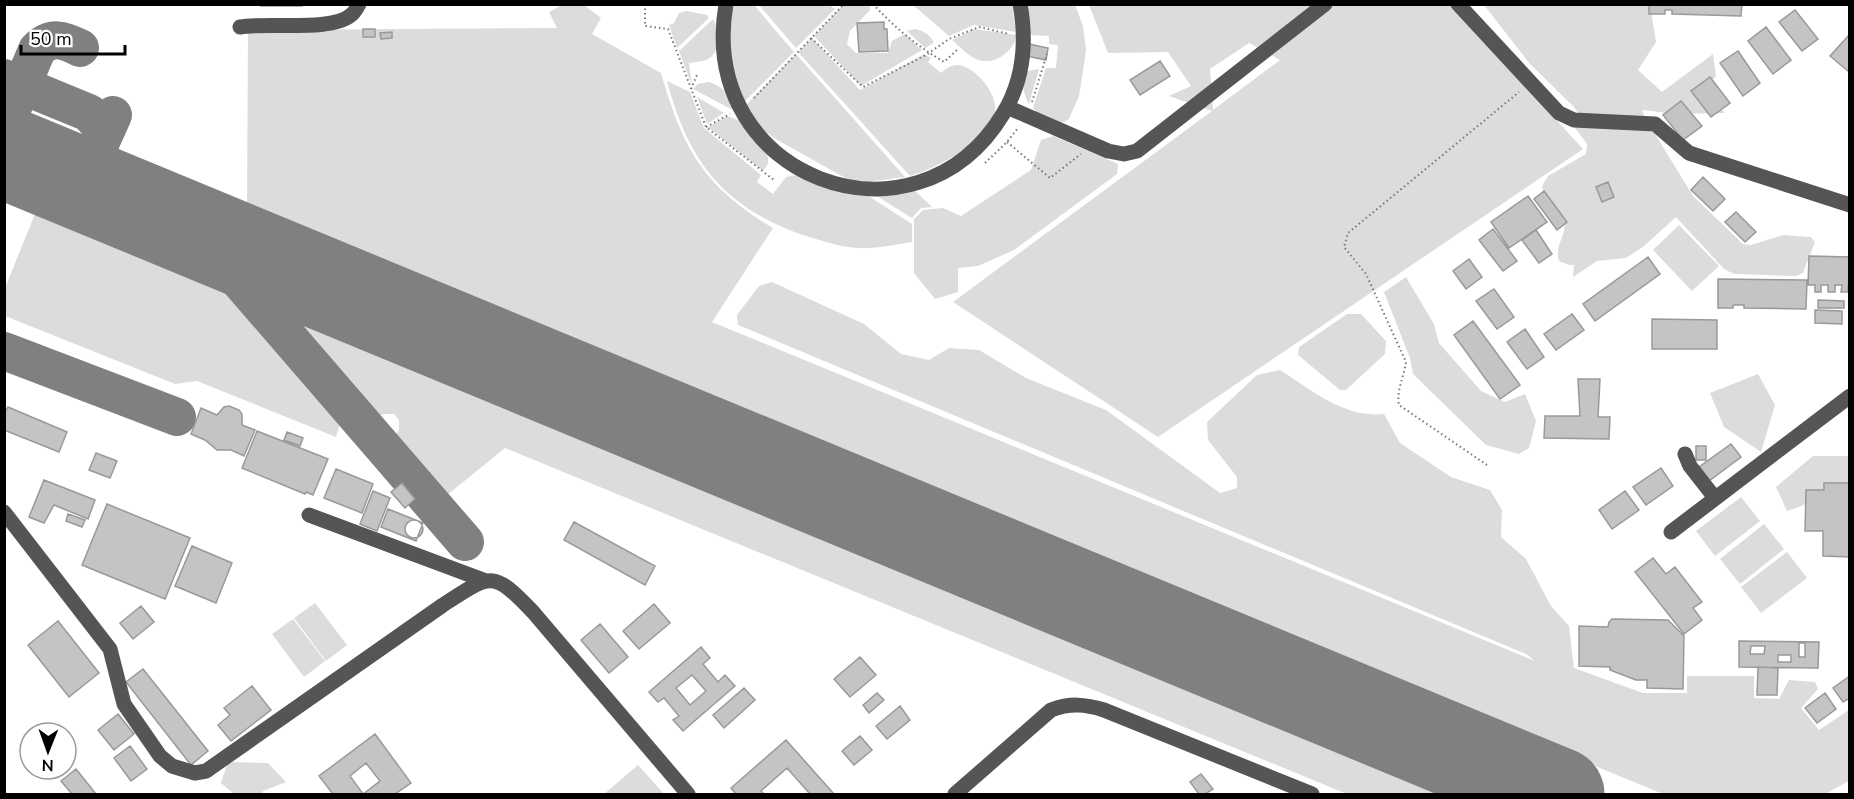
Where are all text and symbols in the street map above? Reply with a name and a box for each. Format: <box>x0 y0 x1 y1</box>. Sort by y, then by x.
scale bar <box>21 18 124 56</box>
text: 50 m <box>30 27 72 51</box>
north arrow <box>18 721 78 781</box>
text: N <box>42 754 54 776</box>

